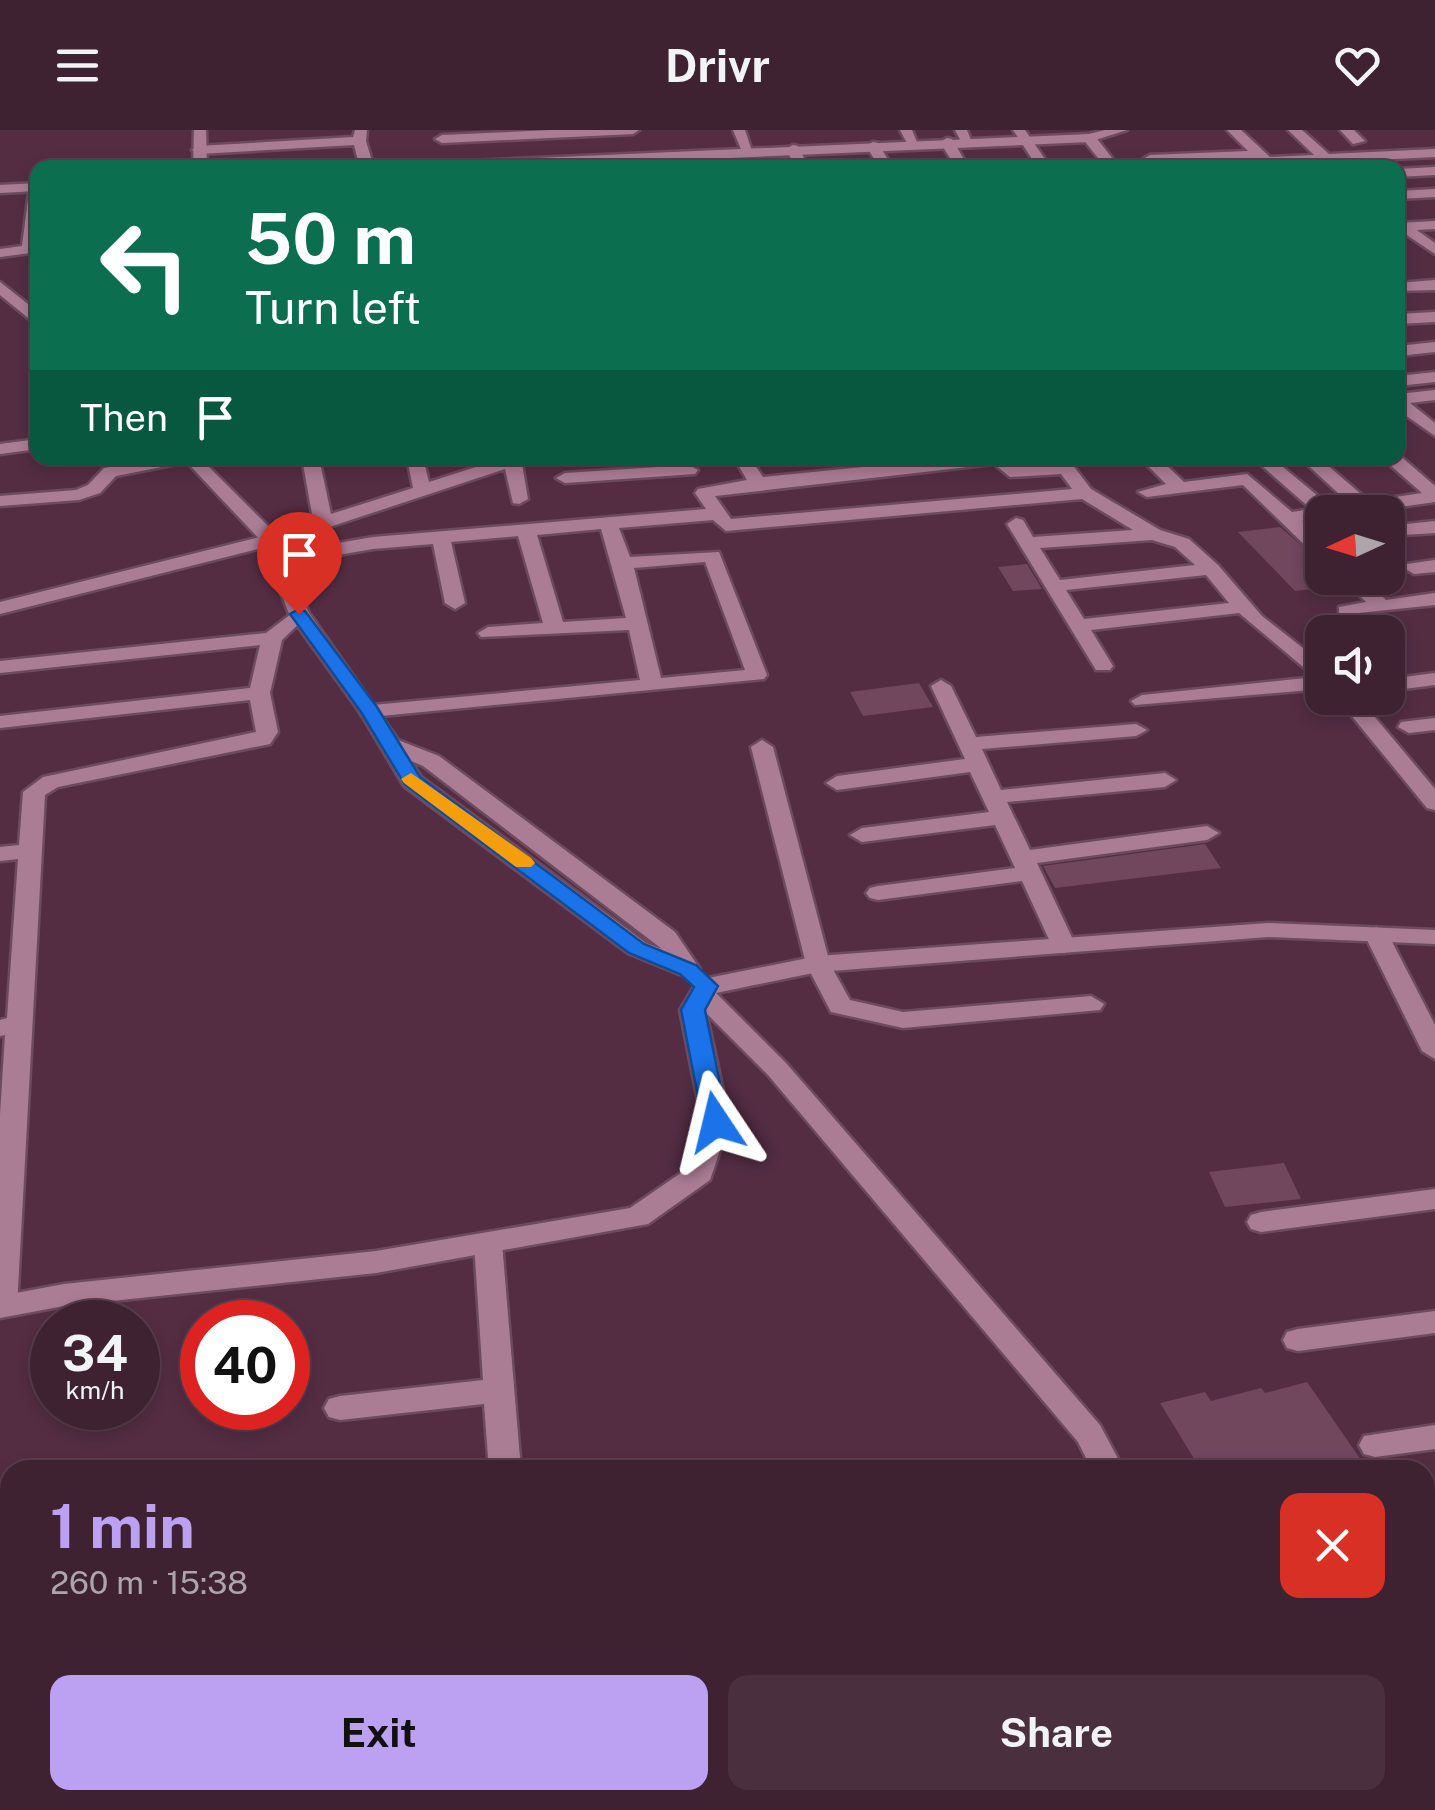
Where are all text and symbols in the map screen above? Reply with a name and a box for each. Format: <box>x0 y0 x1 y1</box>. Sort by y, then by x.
icon: menu <box>50 38 105 93</box>
icon: heart <box>1330 38 1385 93</box>
text: Drivr <box>665 39 770 92</box>
text: 50 m <box>245 197 416 280</box>
icon: left <box>80 200 210 330</box>
text: Turn left <box>245 281 421 334</box>
icon: arrive <box>188 390 243 445</box>
text: Then <box>80 395 168 440</box>
north arrow <box>1305 495 1405 595</box>
map controls <box>1305 495 1405 715</box>
pin <box>257 512 342 615</box>
icon: arrive <box>272 527 327 582</box>
button: sound <box>1305 615 1405 715</box>
position arrow <box>664 1070 768 1174</box>
speed limit sign: 40 <box>180 1300 310 1430</box>
text: 34 <box>62 1323 128 1382</box>
text: km/h <box>66 1375 124 1405</box>
text: 1 min <box>50 1491 195 1562</box>
button: close <box>1280 1493 1385 1598</box>
text: 260 m · 15:38 <box>50 1564 248 1601</box>
button: Exit <box>50 1675 708 1790</box>
button: Share <box>728 1675 1385 1790</box>

